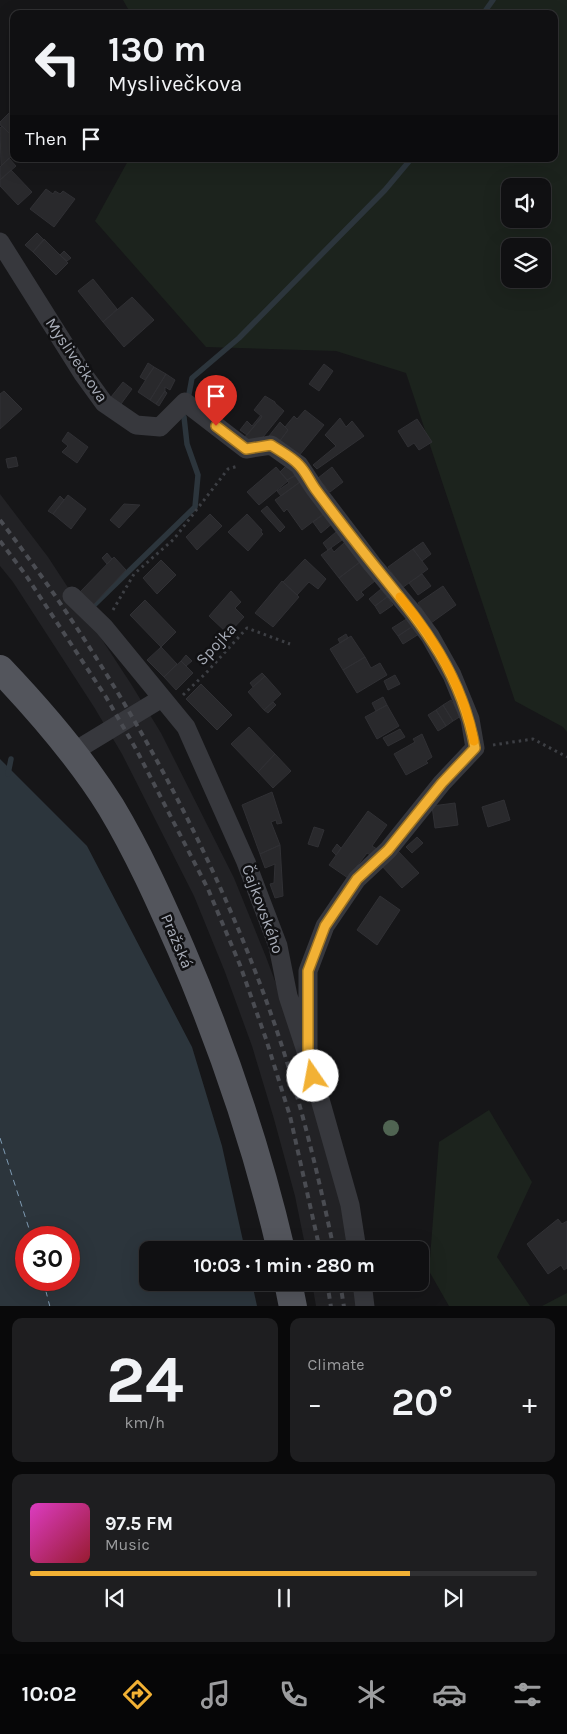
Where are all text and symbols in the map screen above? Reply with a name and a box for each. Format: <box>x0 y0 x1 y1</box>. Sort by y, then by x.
text: 130 m <box>108 29 206 70</box>
icon: left <box>25 30 90 95</box>
text: Myslivečkova <box>108 71 242 97</box>
icon: arrive <box>77 125 105 153</box>
text: Then <box>25 128 67 150</box>
map controls <box>501 178 551 288</box>
button: sound <box>501 178 551 228</box>
button: layers <box>501 238 551 288</box>
street label: Myslivečkova <box>42 314 112 406</box>
pin <box>195 375 237 426</box>
icon: arrive <box>202 382 230 410</box>
street label: Spojka <box>192 619 240 669</box>
street label: Čajkovského <box>238 862 288 956</box>
street label: Pražská <box>157 911 197 971</box>
position arrow <box>286 1049 338 1101</box>
speed limit sign: 30 <box>15 1226 80 1291</box>
text: 10:03 · 1 min · 280 m <box>193 1255 375 1277</box>
text: 24 <box>106 1342 184 1418</box>
text: Climate <box>308 1355 365 1374</box>
text: 20° <box>391 1380 453 1425</box>
text: − <box>308 1387 322 1420</box>
text: + <box>522 1387 537 1420</box>
text: km/h <box>124 1413 165 1432</box>
text: 97.5 FM <box>105 1513 173 1535</box>
text: Music <box>105 1535 150 1554</box>
icon: previous <box>101 1584 129 1612</box>
icon: pause <box>270 1584 298 1612</box>
icon: next <box>439 1584 467 1612</box>
icon: directions <box>120 1677 155 1712</box>
icon: music <box>198 1677 233 1712</box>
icon: phone <box>276 1677 311 1712</box>
icon: climate <box>354 1677 389 1712</box>
icon: car <box>432 1677 467 1712</box>
icon: filters <box>510 1677 545 1712</box>
text: 10:02 <box>22 1681 76 1707</box>

